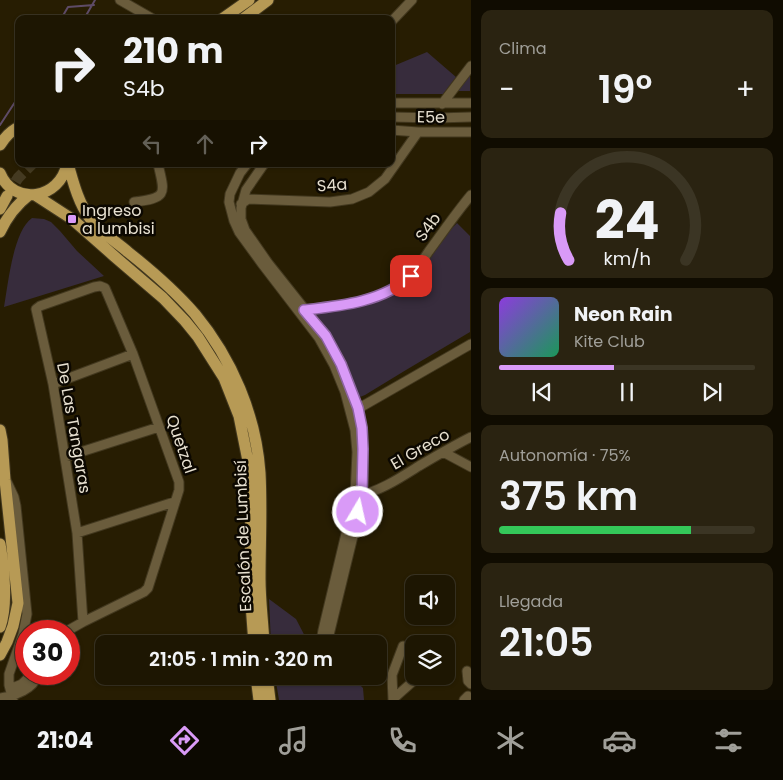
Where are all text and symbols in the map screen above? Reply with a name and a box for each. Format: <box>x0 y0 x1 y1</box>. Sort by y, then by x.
text: 210 m <box>123 26 223 75</box>
icon: right <box>40 35 105 100</box>
text: Clima <box>499 37 547 60</box>
text: 19° <box>598 63 652 116</box>
text: − <box>499 70 514 109</box>
text: + <box>736 70 755 109</box>
text: S4b <box>123 73 165 104</box>
street label: E5e <box>417 105 445 129</box>
icon: left <box>138 130 166 158</box>
icon: ahead <box>191 130 219 158</box>
icon: right <box>244 130 272 158</box>
street label: S4a <box>316 172 348 198</box>
text: 24 <box>595 184 659 257</box>
place label: Ingreso a lumbisi <box>82 199 155 240</box>
street label: S4b <box>410 208 446 246</box>
marker: Ingreso a lumbisi <box>66 213 78 225</box>
text: km/h <box>603 246 651 271</box>
pin <box>390 255 432 297</box>
icon: arrive <box>397 262 425 290</box>
text: Neon Rain <box>574 301 673 328</box>
text: Kite Club <box>574 330 645 353</box>
street label: De Las Tangaras <box>51 361 97 495</box>
icon: previous <box>528 378 556 406</box>
icon: pause <box>613 378 641 406</box>
icon: next <box>698 378 726 406</box>
street label: Quetzal <box>160 412 202 476</box>
street label: El Greco <box>386 423 454 475</box>
text: Autonomía · 75% <box>499 444 631 467</box>
street label: Escalón de Lumbisí <box>229 460 257 612</box>
text: 375 km <box>499 470 638 523</box>
position arrow <box>331 485 383 537</box>
map controls <box>405 575 455 685</box>
button: sound <box>405 575 455 625</box>
text: Llegada <box>499 590 563 613</box>
text: 21:05 <box>499 616 594 669</box>
speed limit sign: 30 <box>15 620 80 685</box>
button: layers <box>405 635 455 685</box>
text: 21:05 · 1 min · 320 m <box>149 646 333 673</box>
icon: directions <box>167 723 202 758</box>
icon: music <box>276 723 311 758</box>
icon: phone <box>385 723 420 758</box>
icon: climate <box>493 723 528 758</box>
icon: car <box>602 723 637 758</box>
icon: filters <box>711 723 746 758</box>
text: 21:04 <box>37 725 93 756</box>

